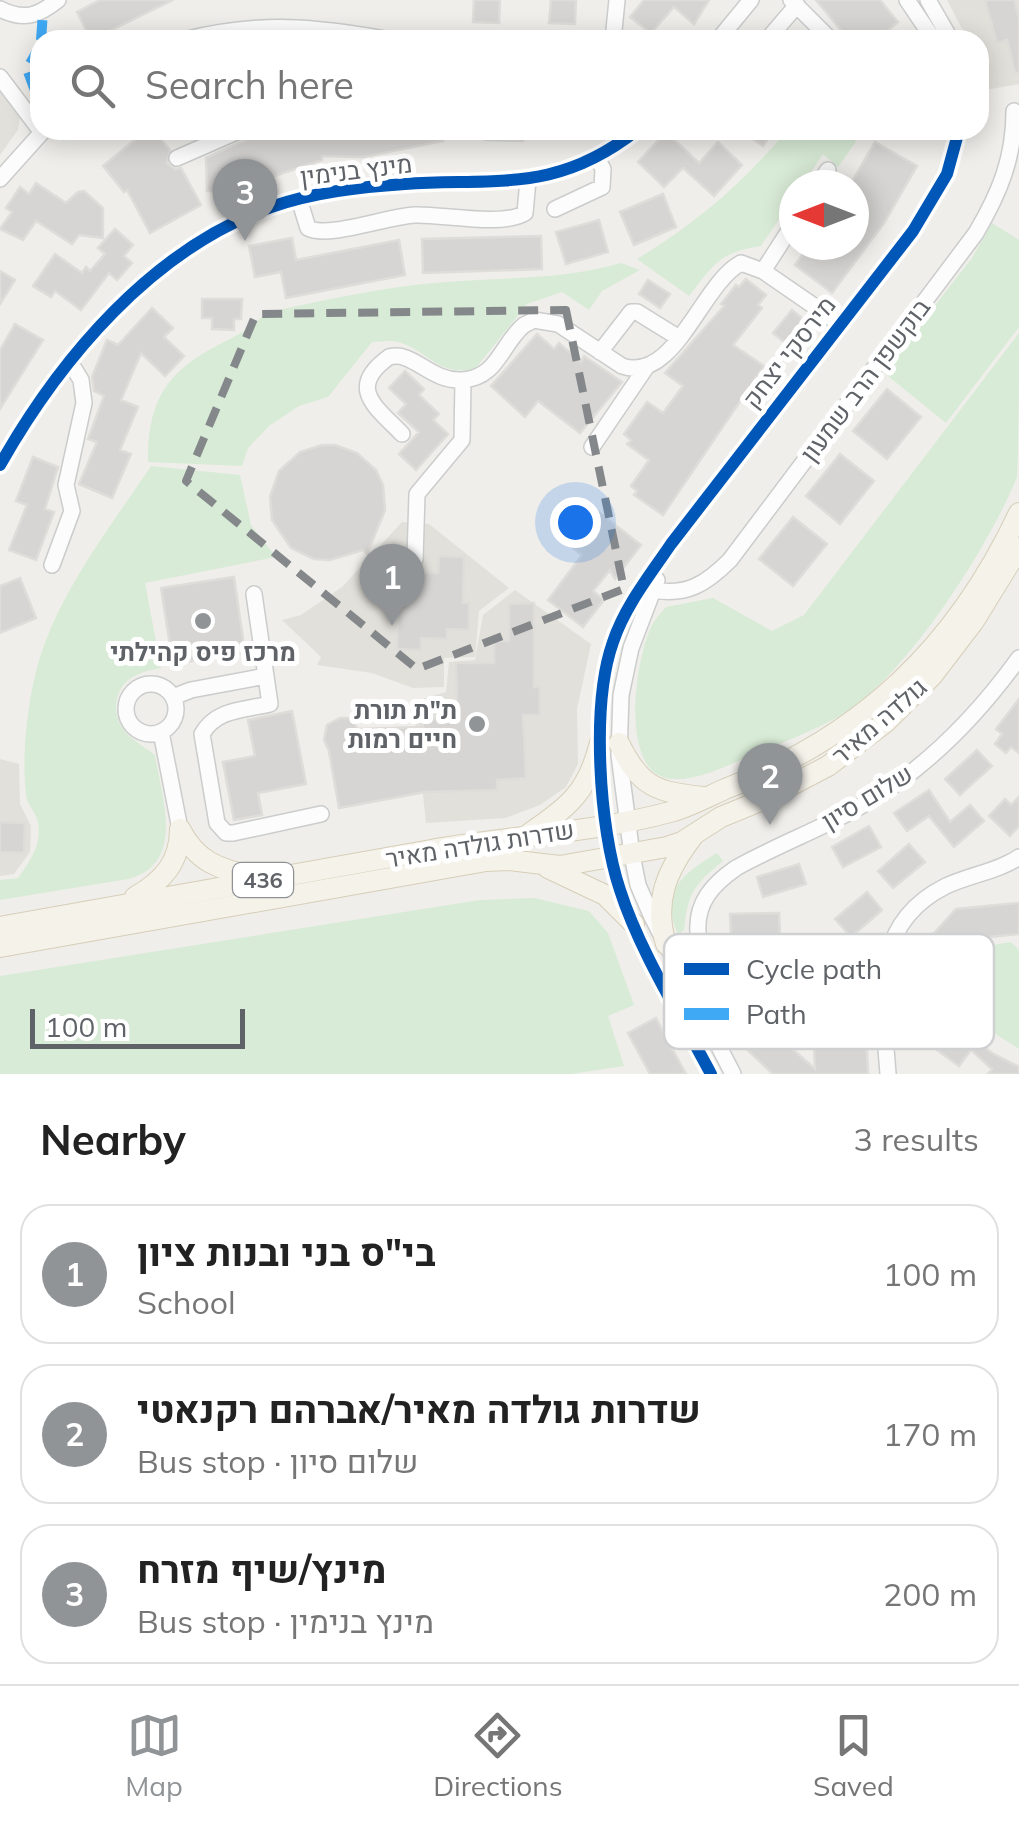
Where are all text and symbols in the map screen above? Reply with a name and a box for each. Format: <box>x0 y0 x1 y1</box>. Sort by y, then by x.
search box <box>30 30 989 140</box>
icon: search <box>65 58 120 113</box>
text: Search here <box>145 61 354 109</box>
street label: מינץ בנימין <box>298 147 414 192</box>
pin: 3 <box>212 158 278 241</box>
north arrow <box>779 170 869 260</box>
street label: מירסקי יצחק <box>735 290 842 414</box>
street label: בוקשפן הרב שמעון <box>793 292 936 468</box>
your location <box>550 497 601 548</box>
pin: 1 <box>360 544 424 626</box>
marker: מרכז פיס קהילתי <box>192 610 214 632</box>
place label: מרכז פיס קהילתי <box>110 636 296 667</box>
street label: גולדה מאיר <box>825 671 933 770</box>
place label: ת"ת תורת חיים רמות <box>348 694 457 754</box>
marker: ת"ת תורת חיים רמות <box>466 713 488 735</box>
pin: 2 <box>738 742 802 825</box>
street label: שלום סיון <box>816 757 918 836</box>
street label: שדרות גולדה מאיר <box>383 813 576 874</box>
road number: 436 <box>233 863 293 897</box>
legend <box>664 934 994 1049</box>
text: Cycle path <box>746 951 882 986</box>
text: Path <box>746 996 807 1031</box>
scale bar <box>30 1004 245 1048</box>
text: 100 m <box>45 1009 127 1044</box>
text: Nearby <box>40 1113 186 1166</box>
text: 3 results <box>854 1119 979 1159</box>
text: בי"ס בני ובנות ציון <box>137 1228 436 1276</box>
text: 1 <box>65 1254 84 1294</box>
text: 100 m <box>883 1254 977 1294</box>
text: School <box>137 1282 236 1322</box>
text: שדרות גולדה מאיר/אברהם רקנאטי <box>137 1385 701 1433</box>
text: 2 <box>65 1414 84 1454</box>
text: 170 m <box>883 1414 977 1454</box>
text: Bus stop · שלום סיון <box>137 1441 418 1481</box>
text: מינץ/שיף מזרח <box>137 1545 386 1593</box>
text: 3 <box>65 1574 84 1614</box>
text: 200 m <box>883 1574 977 1614</box>
text: Bus stop · מינץ בנימין <box>137 1601 434 1641</box>
tab: Map <box>125 1708 183 1803</box>
tab: Directions <box>433 1708 563 1803</box>
tab: Saved <box>813 1708 894 1803</box>

